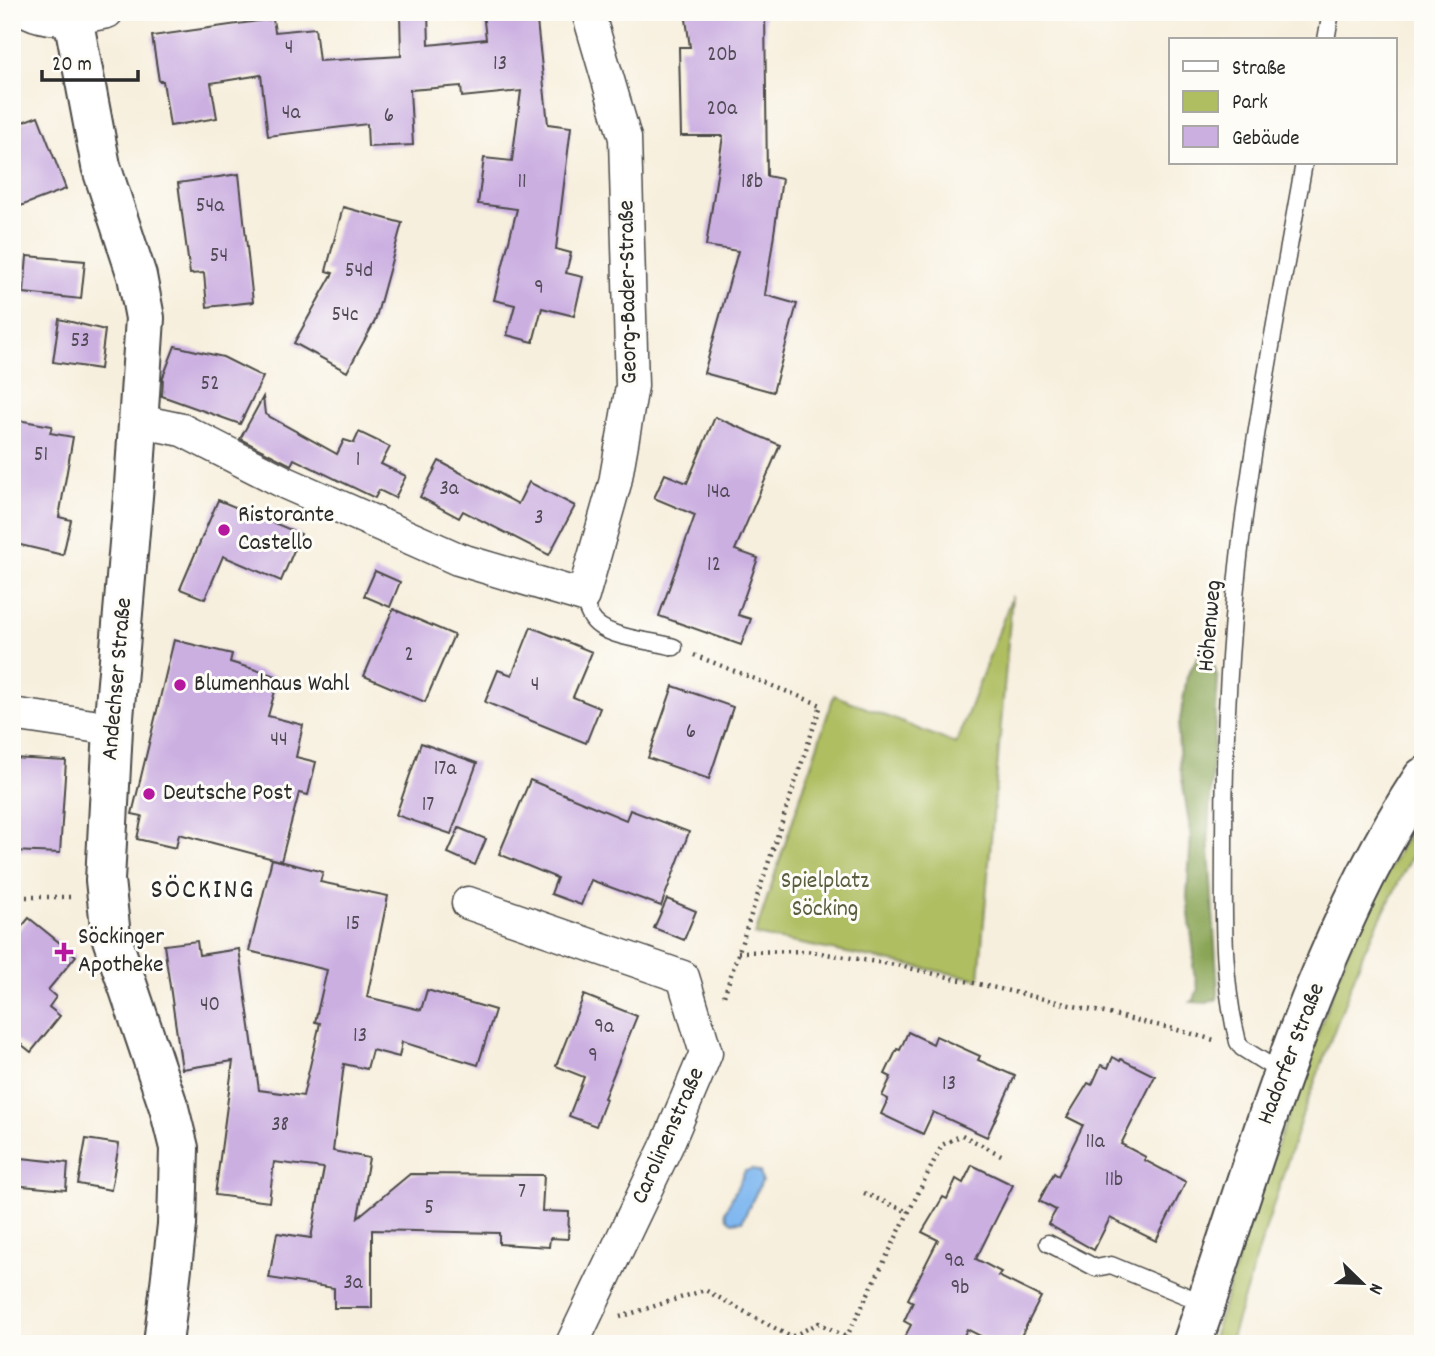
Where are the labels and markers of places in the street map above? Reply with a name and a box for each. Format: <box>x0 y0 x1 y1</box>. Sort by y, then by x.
place label: Ristorante Castello <box>238 499 334 561</box>
marker: Ristorante Castello <box>216 522 232 538</box>
place label: Blumenhaus Wahl <box>194 668 350 702</box>
marker: Blumenhaus Wahl <box>172 677 188 693</box>
place label: Deutsche Post <box>163 777 293 811</box>
marker: Deutsche Post <box>141 786 157 802</box>
place label: Söckinger Apotheke <box>78 921 164 983</box>
marker: Söckinger Apotheke <box>56 944 72 960</box>

